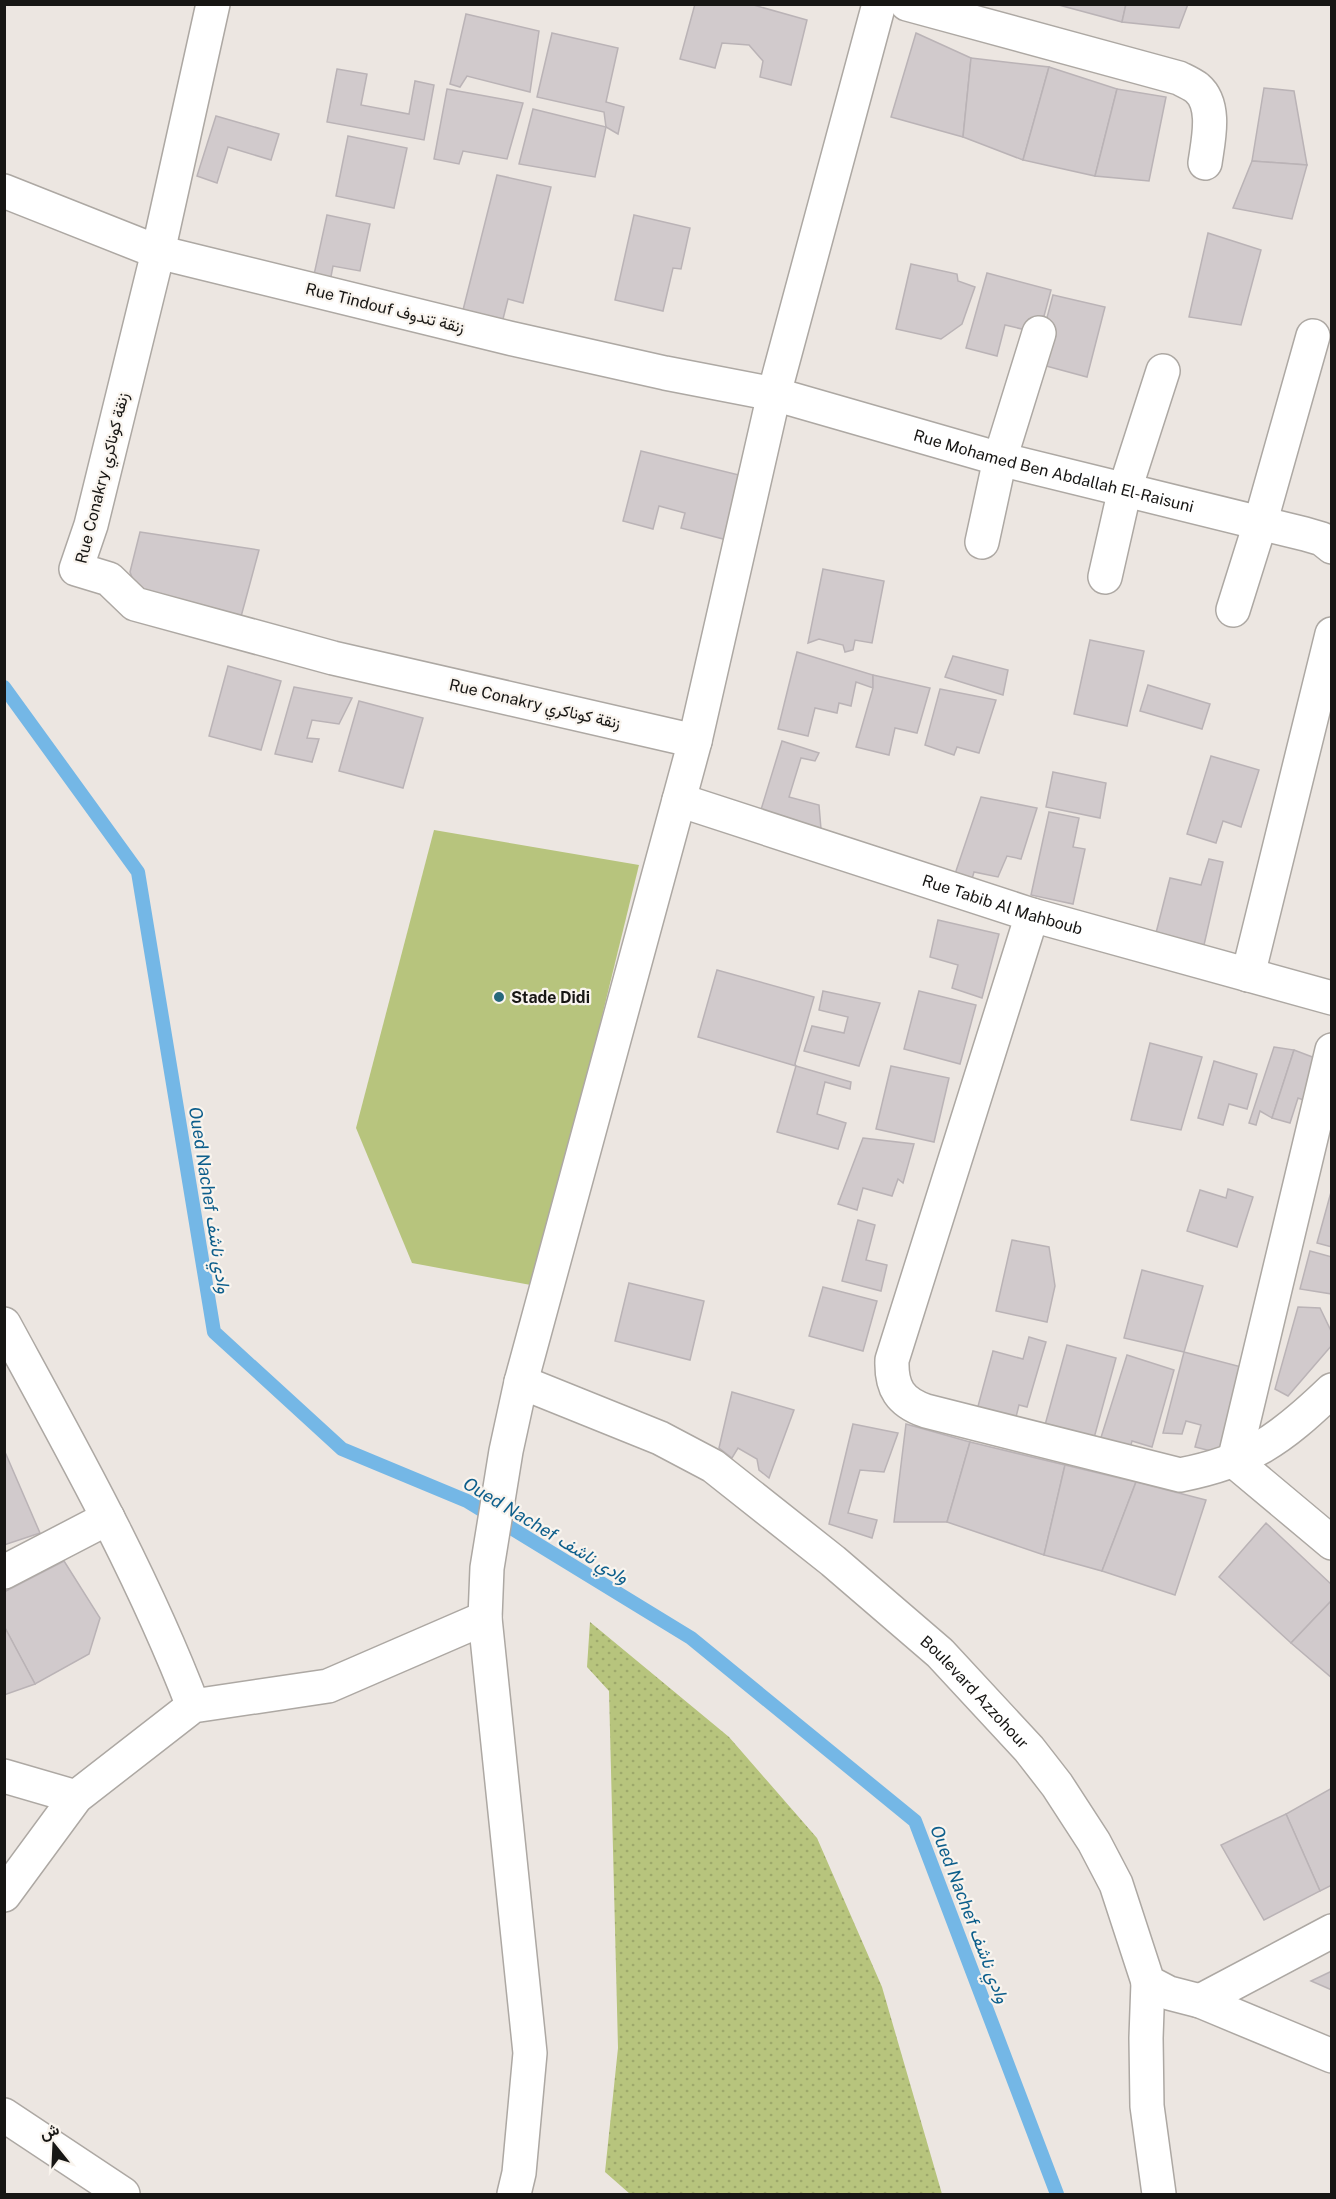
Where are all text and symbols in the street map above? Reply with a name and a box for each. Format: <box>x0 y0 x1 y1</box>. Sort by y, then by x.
street label: Rue Tindouf زنقة تندوف <box>303 279 466 338</box>
street label: Rue Conakry زنقة كوناكري <box>72 391 136 566</box>
street label: Rue Mohamed Ben Abdallah El-Raisuni <box>911 425 1196 516</box>
street label: Rue Conakry زنقة كوناكري <box>447 675 623 737</box>
street label: Rue Tabib Al Mahboub <box>920 870 1085 938</box>
place label: Stade Didi <box>511 988 590 1007</box>
marker: Stade Didi <box>492 990 506 1004</box>
water label: Oued Nachef وادي ناشف <box>180 1105 235 1296</box>
water label: Oued Nachef وادي ناشف <box>457 1472 632 1592</box>
street label: Boulevard Azzohour <box>917 1631 1033 1752</box>
water label: Oued Nachef وادي ناشف <box>922 1822 1014 2008</box>
north arrow <box>24 2115 84 2175</box>
text: ش <box>37 2119 62 2143</box>

